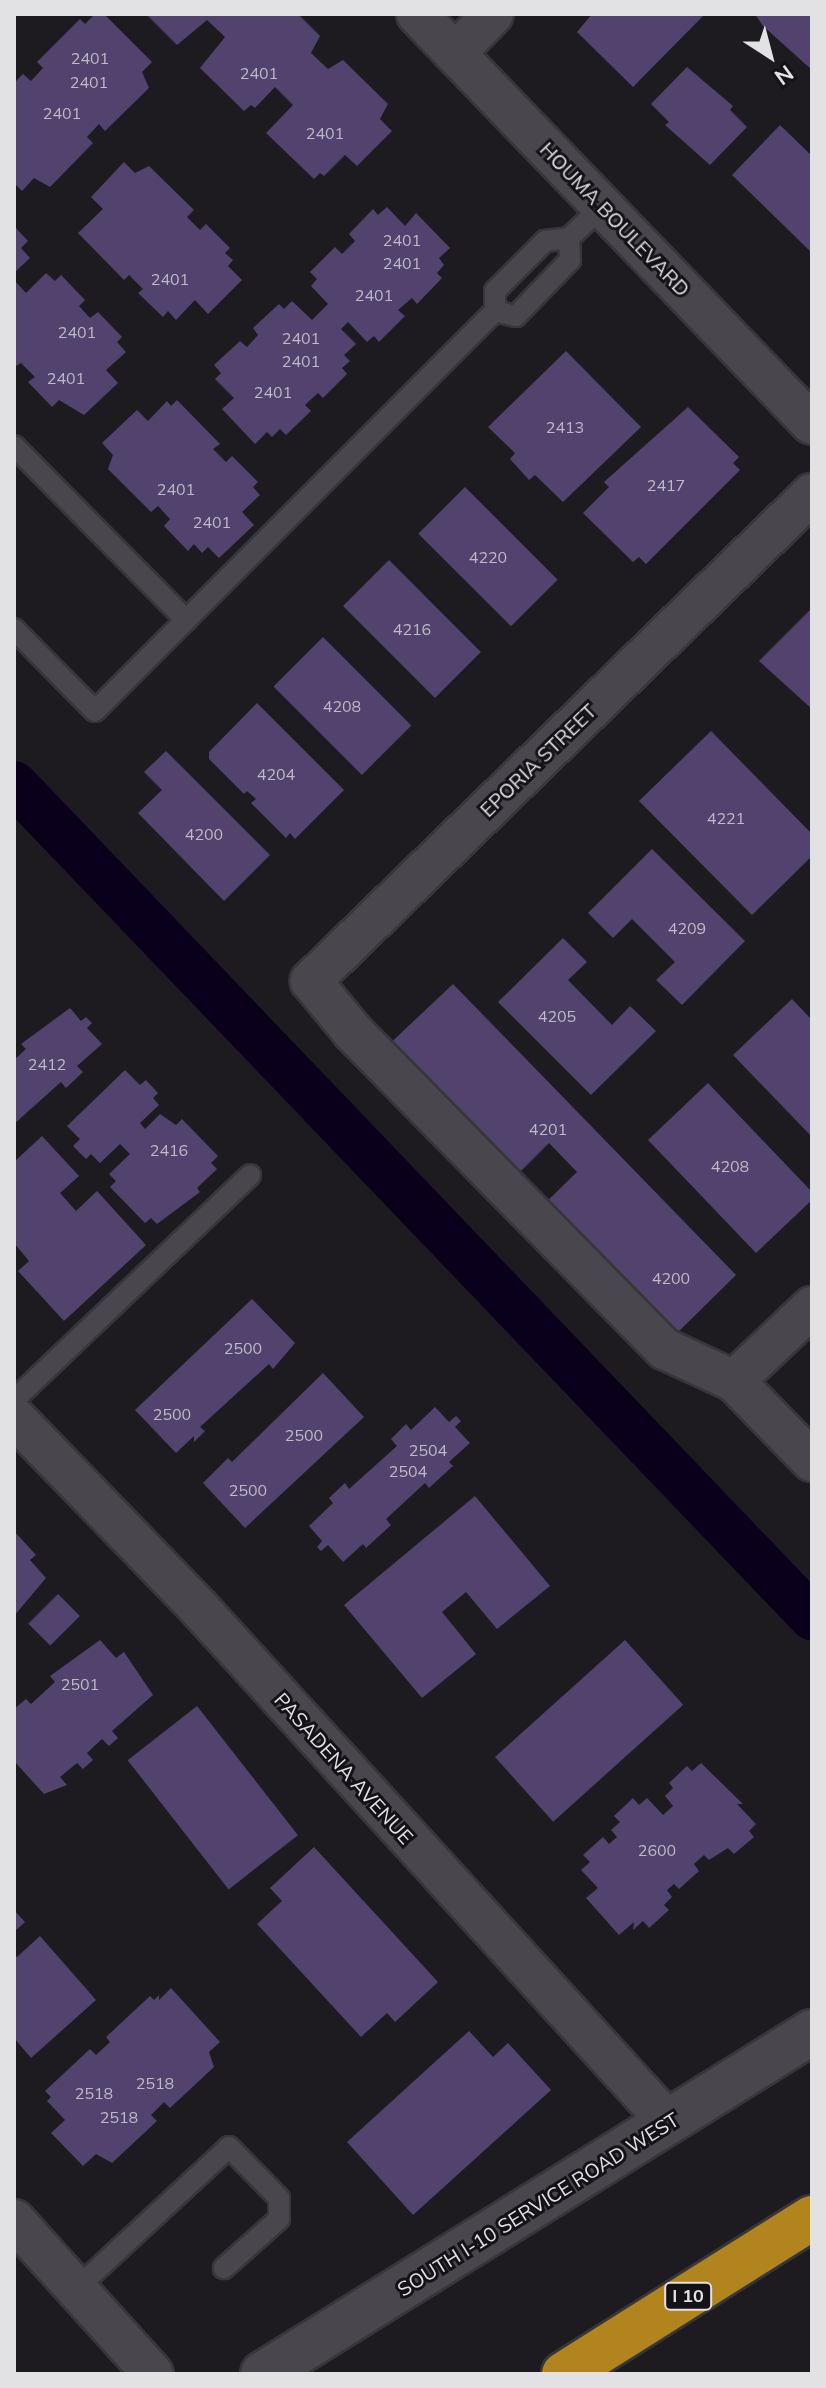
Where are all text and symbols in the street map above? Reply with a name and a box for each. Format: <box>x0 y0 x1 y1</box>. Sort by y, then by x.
north arrow <box>730 16 810 96</box>
house number: 2401 <box>71 48 109 68</box>
text: N <box>769 59 799 92</box>
house number: 2401 <box>240 63 278 83</box>
house number: 2401 <box>70 72 108 92</box>
house number: 2401 <box>43 103 81 123</box>
house number: 2401 <box>306 123 344 143</box>
street label: HOUMA BOULEVARD <box>535 137 695 301</box>
house number: 2401 <box>383 230 421 250</box>
house number: 2401 <box>383 253 421 273</box>
house number: 2401 <box>151 269 189 289</box>
house number: 2401 <box>355 285 393 305</box>
house number: 2401 <box>58 322 96 342</box>
house number: 2401 <box>282 328 320 348</box>
house number: 2401 <box>282 351 320 371</box>
house number: 2401 <box>47 368 85 388</box>
house number: 2401 <box>254 382 292 402</box>
house number: 2413 <box>546 417 584 437</box>
house number: 2417 <box>647 475 685 495</box>
house number: 2401 <box>157 479 195 499</box>
house number: 2401 <box>193 512 231 532</box>
house number: 4220 <box>469 547 507 567</box>
house number: 4216 <box>393 619 431 639</box>
house number: 4208 <box>323 696 361 716</box>
street label: EPORIA STREET <box>475 698 601 822</box>
house number: 4204 <box>257 764 295 784</box>
house number: 4221 <box>707 808 745 828</box>
house number: 4200 <box>185 824 223 844</box>
house number: 4209 <box>668 918 706 938</box>
house number: 4205 <box>538 1006 576 1026</box>
house number: 2412 <box>28 1054 66 1074</box>
house number: 4201 <box>529 1119 567 1139</box>
house number: 2416 <box>150 1140 188 1160</box>
house number: 4208 <box>711 1156 749 1176</box>
house number: 4200 <box>652 1268 690 1288</box>
house number: 2500 <box>224 1338 262 1358</box>
house number: 2500 <box>153 1404 191 1424</box>
house number: 2500 <box>285 1425 323 1445</box>
house number: 2504 <box>409 1440 447 1460</box>
house number: 2504 <box>389 1461 427 1481</box>
house number: 2500 <box>229 1480 267 1500</box>
house number: 2501 <box>61 1674 99 1694</box>
street label: PASADENA AVENUE <box>270 1687 418 1849</box>
house number: 2600 <box>638 1840 676 1860</box>
house number: 2518 <box>136 2073 174 2093</box>
house number: 2518 <box>75 2083 113 2103</box>
house number: 2518 <box>100 2107 138 2127</box>
street label: SOUTH I-10 SERVICE ROAD WEST <box>393 2107 683 2301</box>
road number: I 10 <box>664 2282 712 2310</box>

